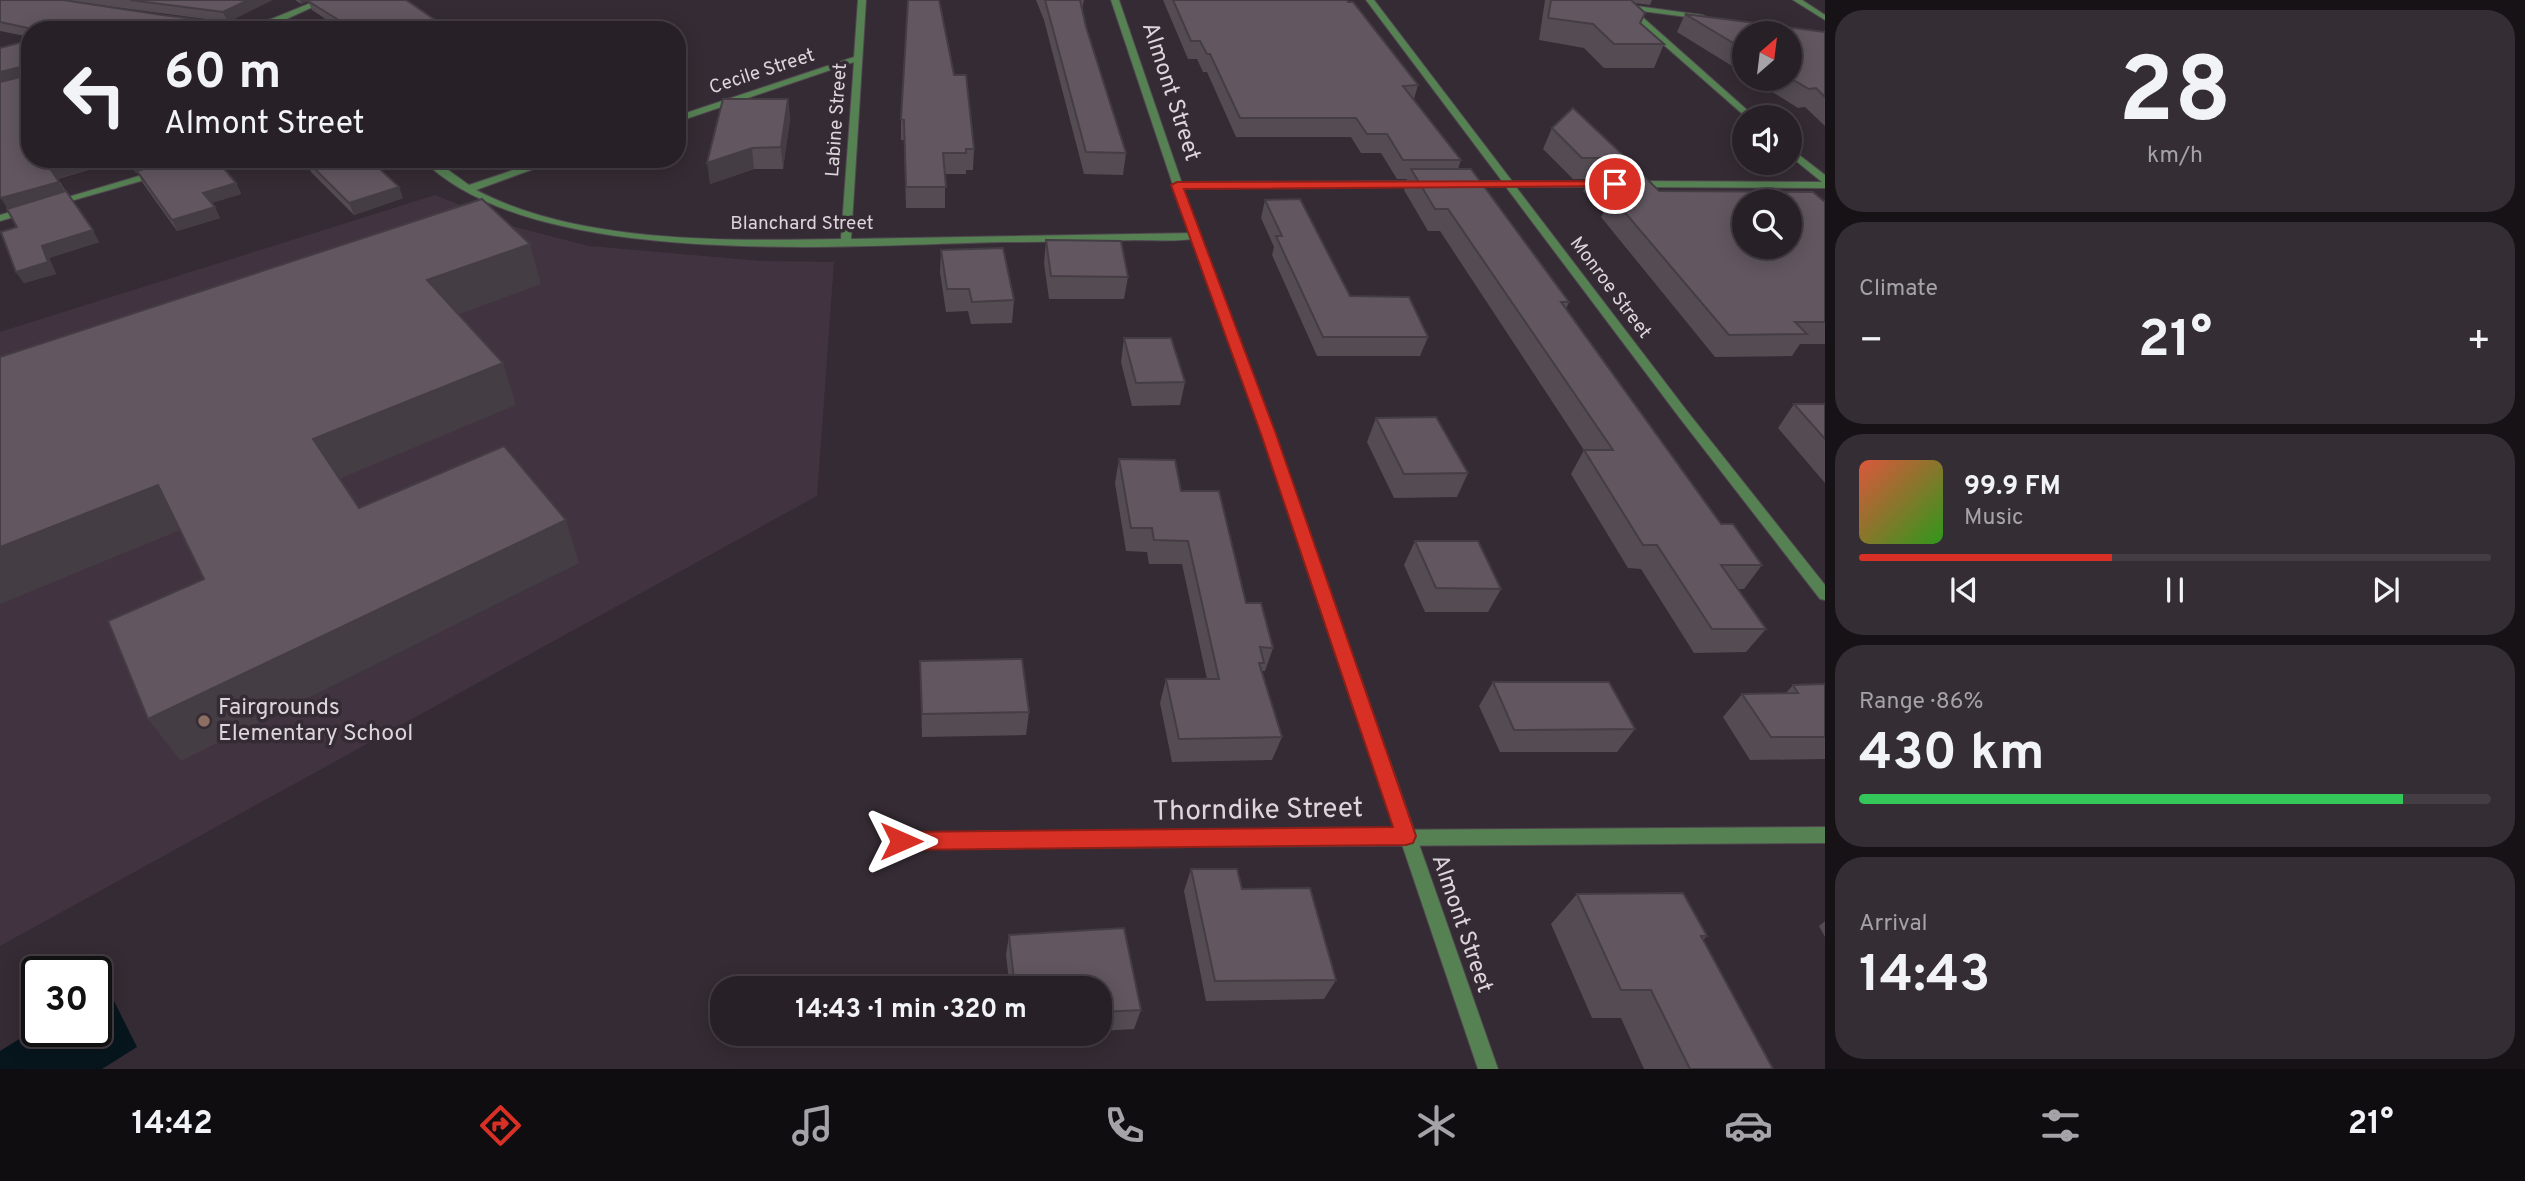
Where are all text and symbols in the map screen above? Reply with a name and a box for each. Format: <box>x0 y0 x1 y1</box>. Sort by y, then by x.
street label: Almont Street <box>1134 19 1206 165</box>
north arrow <box>1732 21 1802 91</box>
map controls <box>1732 21 1802 259</box>
text: 28 <box>2119 39 2231 154</box>
text: 60 m <box>164 44 282 106</box>
street label: Cecile Street <box>706 44 818 100</box>
icon: left <box>49 49 140 140</box>
street label: Labine Street <box>821 62 853 178</box>
text: Almont Street <box>164 105 365 145</box>
button: sound <box>1732 105 1802 175</box>
text: km/h <box>2147 142 2203 171</box>
pin <box>1585 154 1645 214</box>
icon: arrive <box>1596 165 1634 203</box>
button: search <box>1732 189 1802 259</box>
street label: Blanchard Street <box>730 212 874 236</box>
street label: Monroe Street <box>1564 232 1656 344</box>
text: Climate <box>1859 275 1938 304</box>
text: 21° <box>2138 309 2212 375</box>
text: − <box>1859 318 1884 367</box>
text: + <box>2466 318 2491 367</box>
text: 99.9 FM <box>1964 471 2061 504</box>
text: Music <box>1964 504 2024 533</box>
icon: previous <box>1945 571 1983 609</box>
icon: pause <box>2156 571 2194 609</box>
icon: next <box>2367 571 2405 609</box>
text: Range · 86% <box>1859 688 1984 717</box>
place label: Fairgrounds Elementary School <box>218 694 413 749</box>
marker: Fairgrounds Elementary School <box>196 713 212 729</box>
text: 430 km <box>1859 722 2045 788</box>
street label: Thorndike Street <box>1152 791 1364 831</box>
position arrow <box>864 804 938 878</box>
street label: Almont Street <box>1424 851 1498 997</box>
text: Arrival <box>1859 910 1928 939</box>
text: 14:43 <box>1859 944 1990 1010</box>
speed limit sign: 30 <box>21 956 112 1047</box>
text: 14:43 · 1 min · 320 m <box>795 994 1027 1027</box>
icon: directions <box>476 1101 525 1150</box>
icon: music <box>788 1101 837 1150</box>
icon: phone <box>1100 1101 1149 1150</box>
icon: climate <box>1412 1101 1461 1150</box>
icon: car <box>1724 1101 1773 1150</box>
icon: filters <box>2036 1101 2085 1150</box>
text: 14:42 <box>132 1105 213 1145</box>
text: 21° <box>2348 1105 2393 1145</box>

